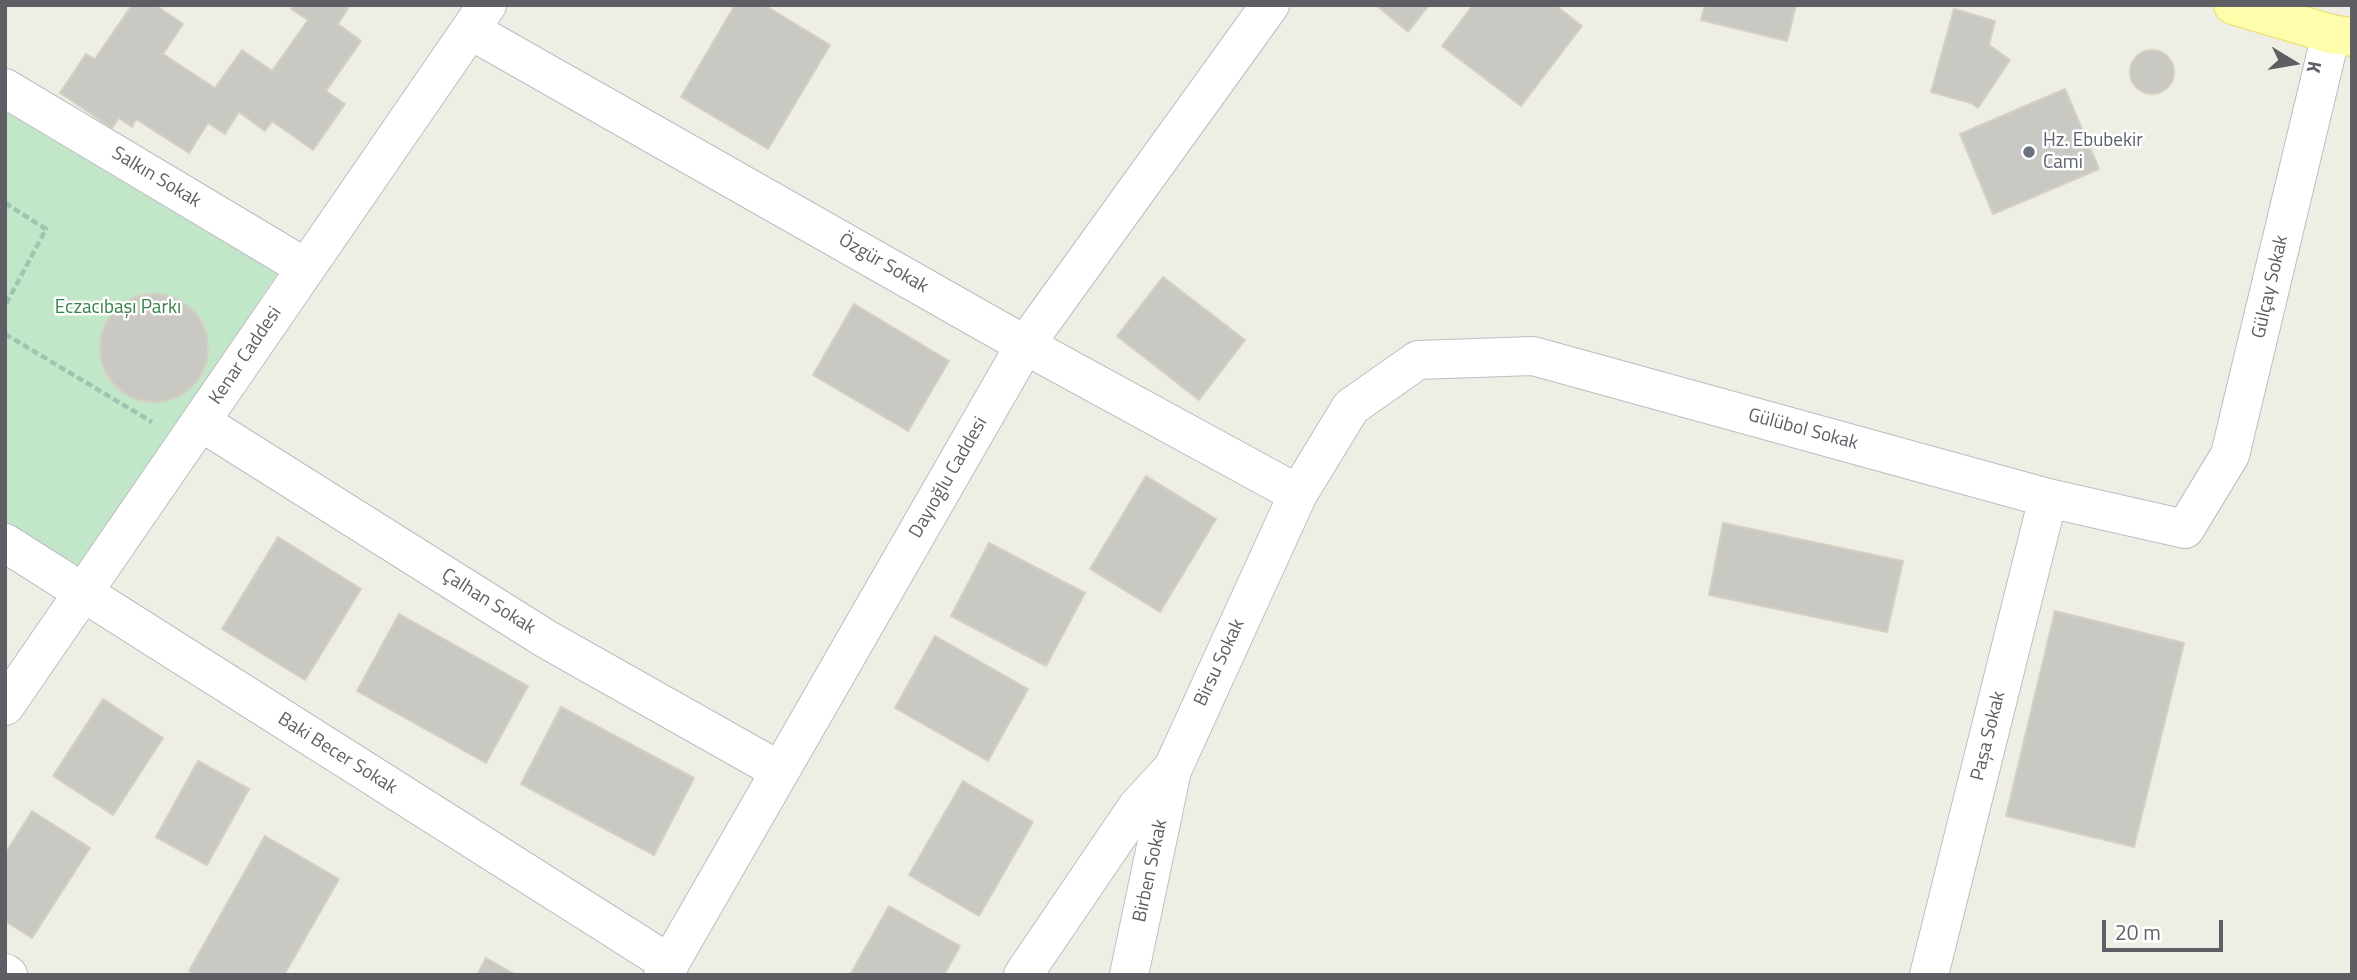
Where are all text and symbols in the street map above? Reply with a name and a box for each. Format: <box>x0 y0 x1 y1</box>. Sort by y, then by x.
north arrow <box>2259 28 2329 98</box>
text: K <box>2300 59 2330 75</box>
place label: Hz. Ebubekir Cami <box>2043 130 2143 174</box>
street label: Salkın Sokak <box>107 143 205 213</box>
marker: Hz. Ebubekir Cami <box>2021 144 2037 160</box>
street label: Özgür Sokak <box>834 229 932 299</box>
street label: Gülçay Sokak <box>2248 233 2294 341</box>
park label: Eczacıbaşı Parkı <box>55 297 181 319</box>
street label: Kenar Caddesi <box>205 303 287 409</box>
street label: Gülübol Sokak <box>1746 404 1860 456</box>
street label: Dayıoğlu Caddesi <box>905 413 993 543</box>
street label: Çalhan Sokak <box>437 564 539 640</box>
street label: Birsu Sokak <box>1190 616 1250 710</box>
street label: Paşa Sokak <box>1967 689 2011 783</box>
street label: Baki Becer Sokak <box>273 708 401 800</box>
street label: Birben Sokak <box>1129 818 1173 924</box>
scale bar <box>2105 906 2226 950</box>
text: 20 m <box>2115 916 2161 948</box>

